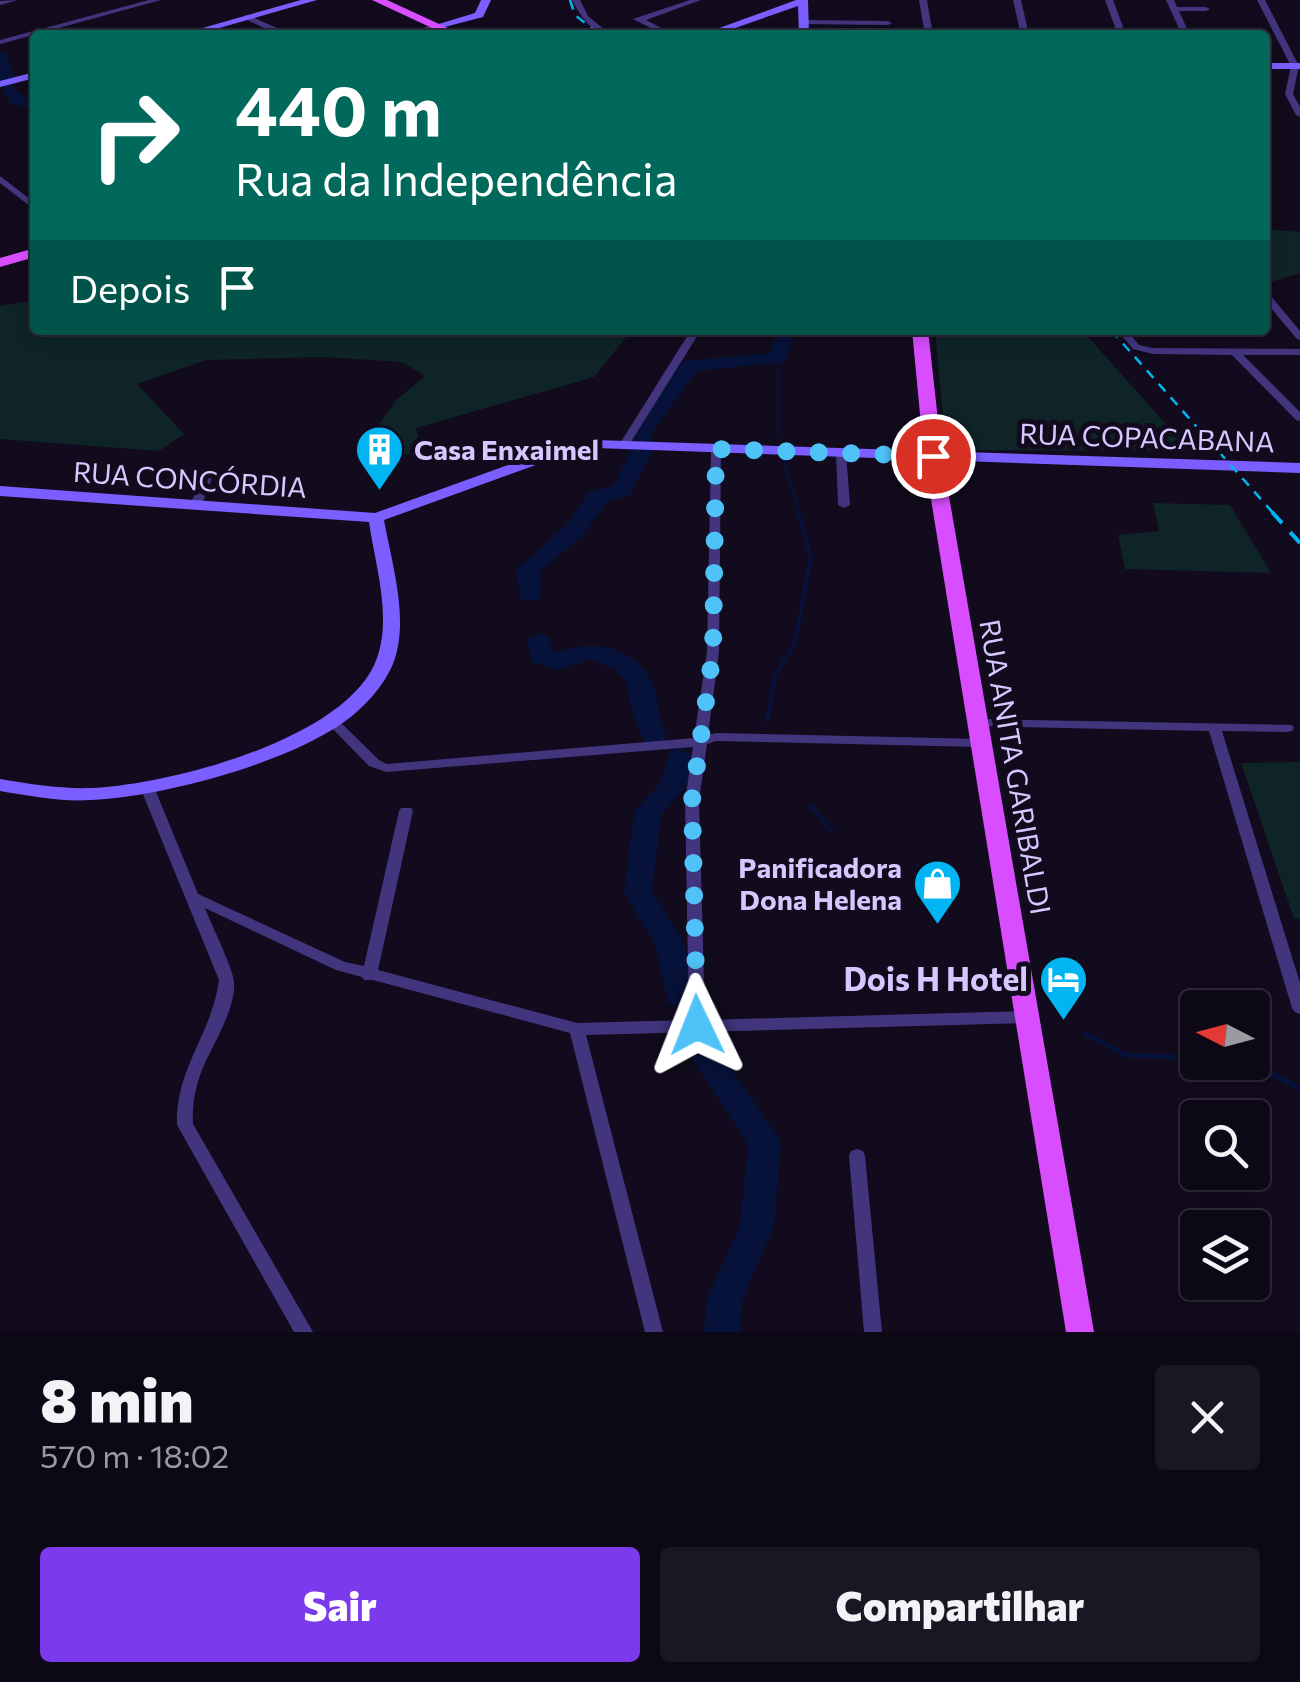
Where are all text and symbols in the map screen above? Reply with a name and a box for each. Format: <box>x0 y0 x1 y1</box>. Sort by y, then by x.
text: 440 m <box>235 65 442 150</box>
icon: right <box>70 70 200 200</box>
text: Rua da Independência <box>235 150 677 205</box>
icon: arrive <box>210 260 265 315</box>
text: Depois <box>70 264 190 311</box>
pin <box>891 414 976 499</box>
street label: RUA COPACABANA <box>1019 416 1275 458</box>
building icon: Casa Enxaimel <box>353 424 405 492</box>
icon: arrive <box>906 429 961 484</box>
place label: Casa Enxaimel <box>414 432 599 466</box>
street label: RUA CONCÓRDIA <box>72 454 308 504</box>
street label: RUA ANITA GARIBALDI <box>973 617 1059 917</box>
place label: Panificadora Dona Helena <box>738 850 902 916</box>
shop icon: Panificadora Dona Helena <box>911 858 963 926</box>
hotel icon: Dois H Hotel <box>1037 954 1089 1022</box>
place label: Dois H Hotel <box>843 958 1028 998</box>
position arrow <box>645 973 749 1077</box>
north arrow <box>1180 990 1270 1080</box>
map controls <box>1180 990 1270 1300</box>
button: search <box>1180 1100 1270 1190</box>
button: layers <box>1180 1210 1270 1300</box>
text: 8 min <box>40 1361 194 1434</box>
button: close <box>1155 1365 1260 1470</box>
text: 570 m · 18:02 <box>40 1435 229 1475</box>
button: Sair <box>40 1547 640 1662</box>
button: Compartilhar <box>660 1547 1260 1662</box>

